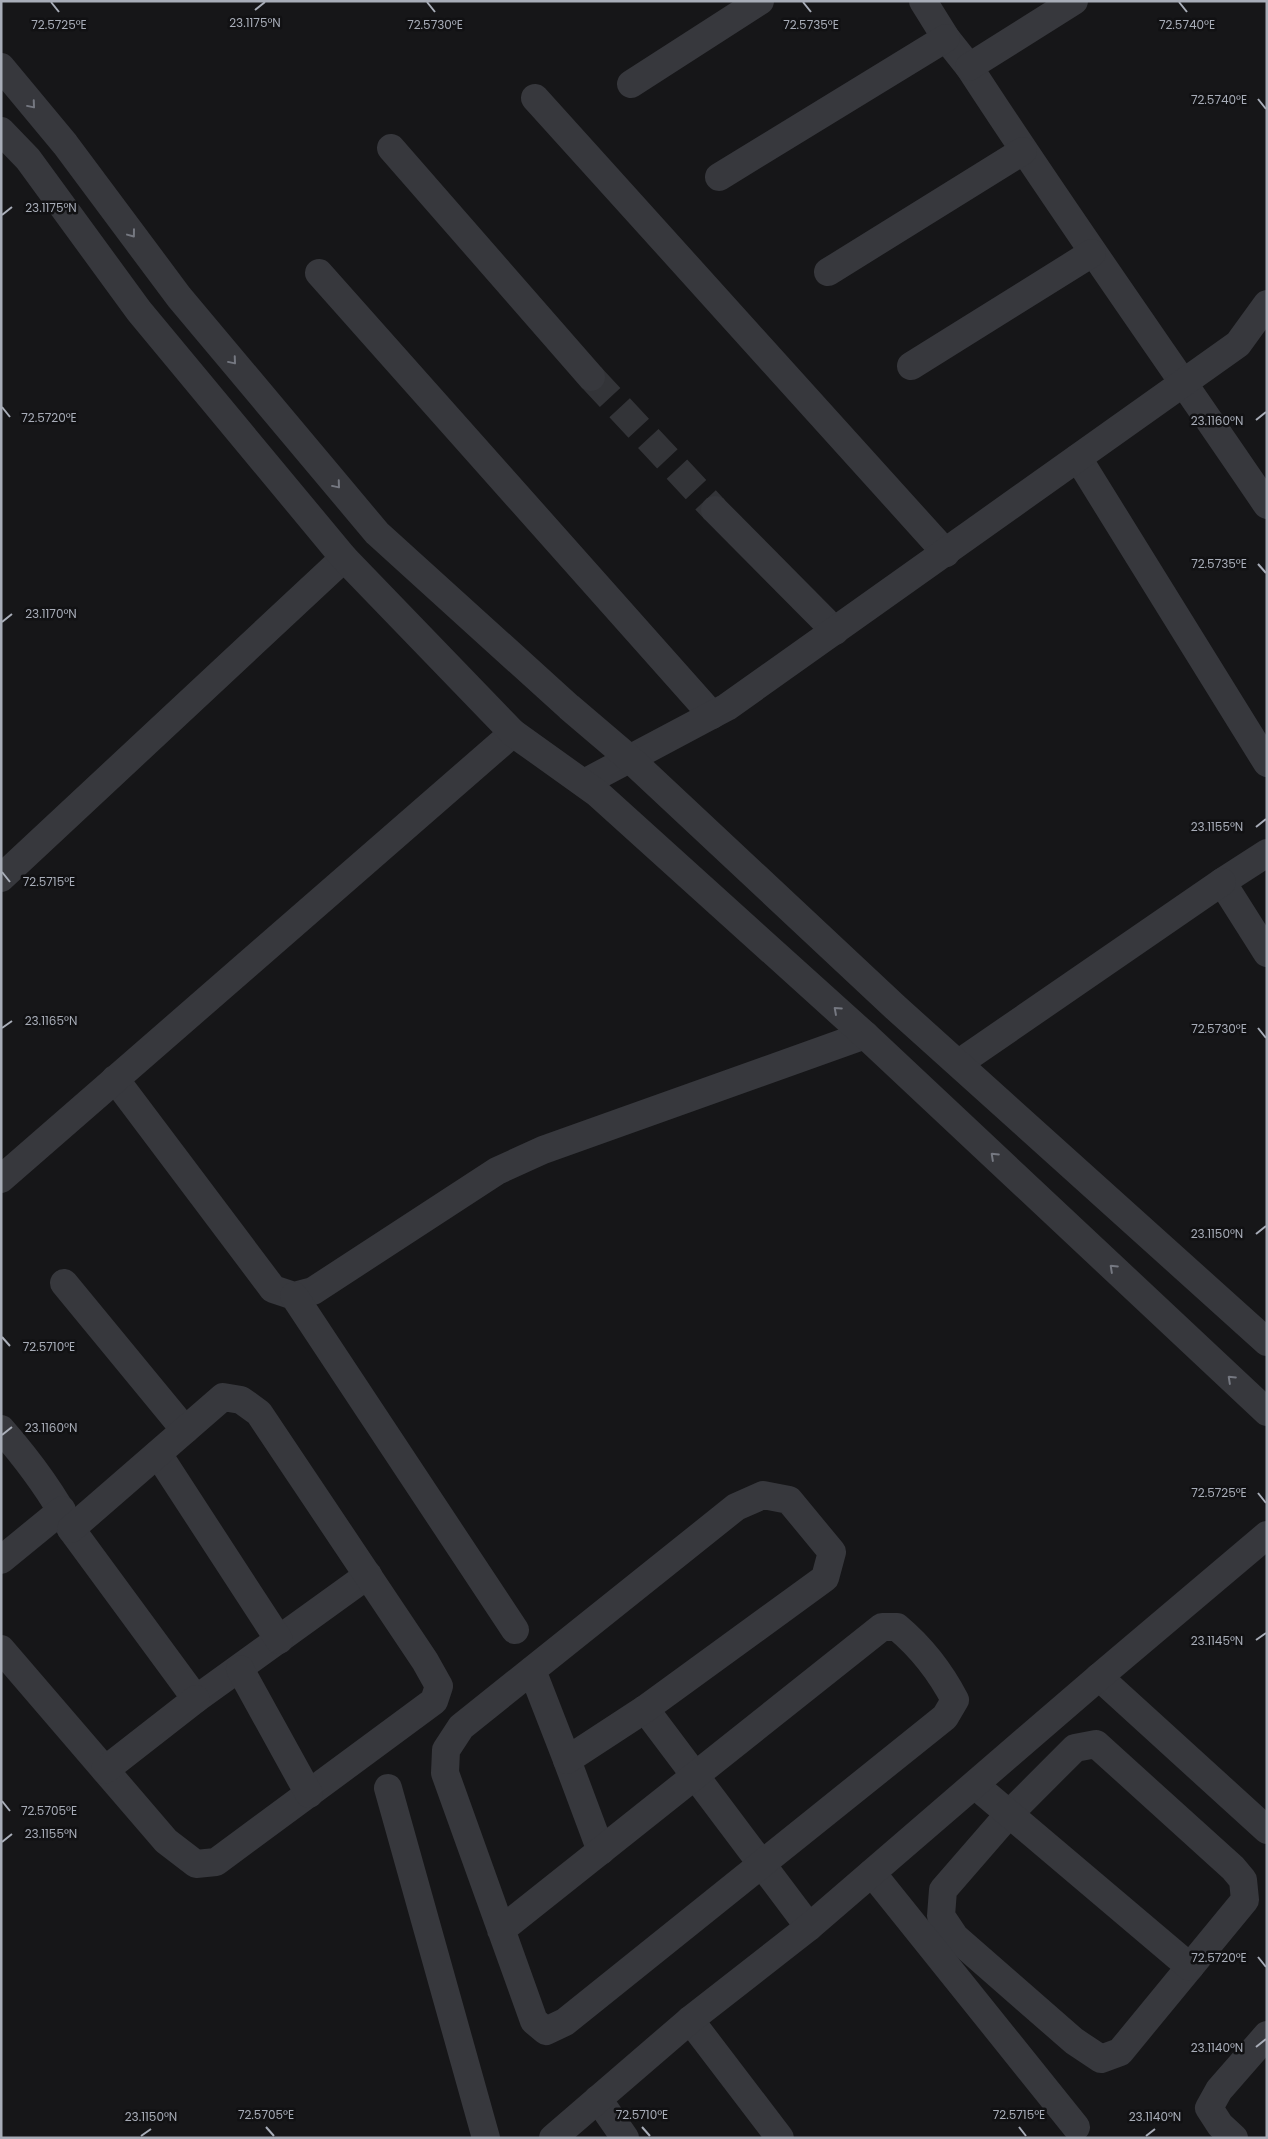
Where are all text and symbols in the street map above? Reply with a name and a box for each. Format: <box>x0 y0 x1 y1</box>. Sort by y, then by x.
text: 23.1175°N <box>229 14 281 31</box>
text: 72.5725°E <box>31 16 87 33</box>
text: 72.5730°E <box>407 16 463 33</box>
text: 72.5735°E <box>783 16 839 33</box>
text: 72.5740°E <box>1159 16 1215 33</box>
text: 72.5740°E <box>1191 91 1247 108</box>
one-way arrow <box>27 99 35 108</box>
text: 23.1175°N <box>25 199 77 216</box>
one-way arrow <box>126 228 135 237</box>
one-way arrow <box>227 355 236 364</box>
text: 72.5720°E <box>21 409 77 426</box>
text: 23.1160°N <box>1191 412 1243 429</box>
one-way arrow <box>332 479 340 488</box>
text: 72.5735°E <box>1191 555 1247 572</box>
text: 23.1170°N <box>25 605 77 622</box>
text: 23.1155°N <box>1191 818 1243 835</box>
text: 72.5715°E <box>23 873 75 890</box>
one-way arrow <box>834 1007 843 1016</box>
text: 23.1165°N <box>25 1012 77 1029</box>
text: 72.5730°E <box>1191 1020 1247 1037</box>
one-way arrow <box>991 1153 1000 1162</box>
text: 23.1150°N <box>1191 1225 1243 1242</box>
one-way arrow <box>1109 1265 1118 1274</box>
text: 72.5710°E <box>23 1338 75 1355</box>
one-way arrow <box>1228 1376 1237 1385</box>
text: 23.1160°N <box>25 1419 77 1436</box>
text: 72.5725°E <box>1191 1484 1247 1501</box>
text: 23.1145°N <box>1191 1632 1243 1649</box>
text: 72.5705°E <box>21 1802 77 1819</box>
text: 23.1155°N <box>25 1825 77 1842</box>
text: 72.5720°E <box>1191 1949 1247 1966</box>
text: 23.1140°N <box>1191 2039 1243 2056</box>
text: 72.5705°E <box>238 2106 294 2123</box>
text: 72.5710°E <box>616 2106 668 2123</box>
text: 72.5715°E <box>993 2106 1045 2123</box>
text: 23.1150°N <box>125 2108 177 2125</box>
text: 23.1140°N <box>1129 2108 1181 2125</box>

